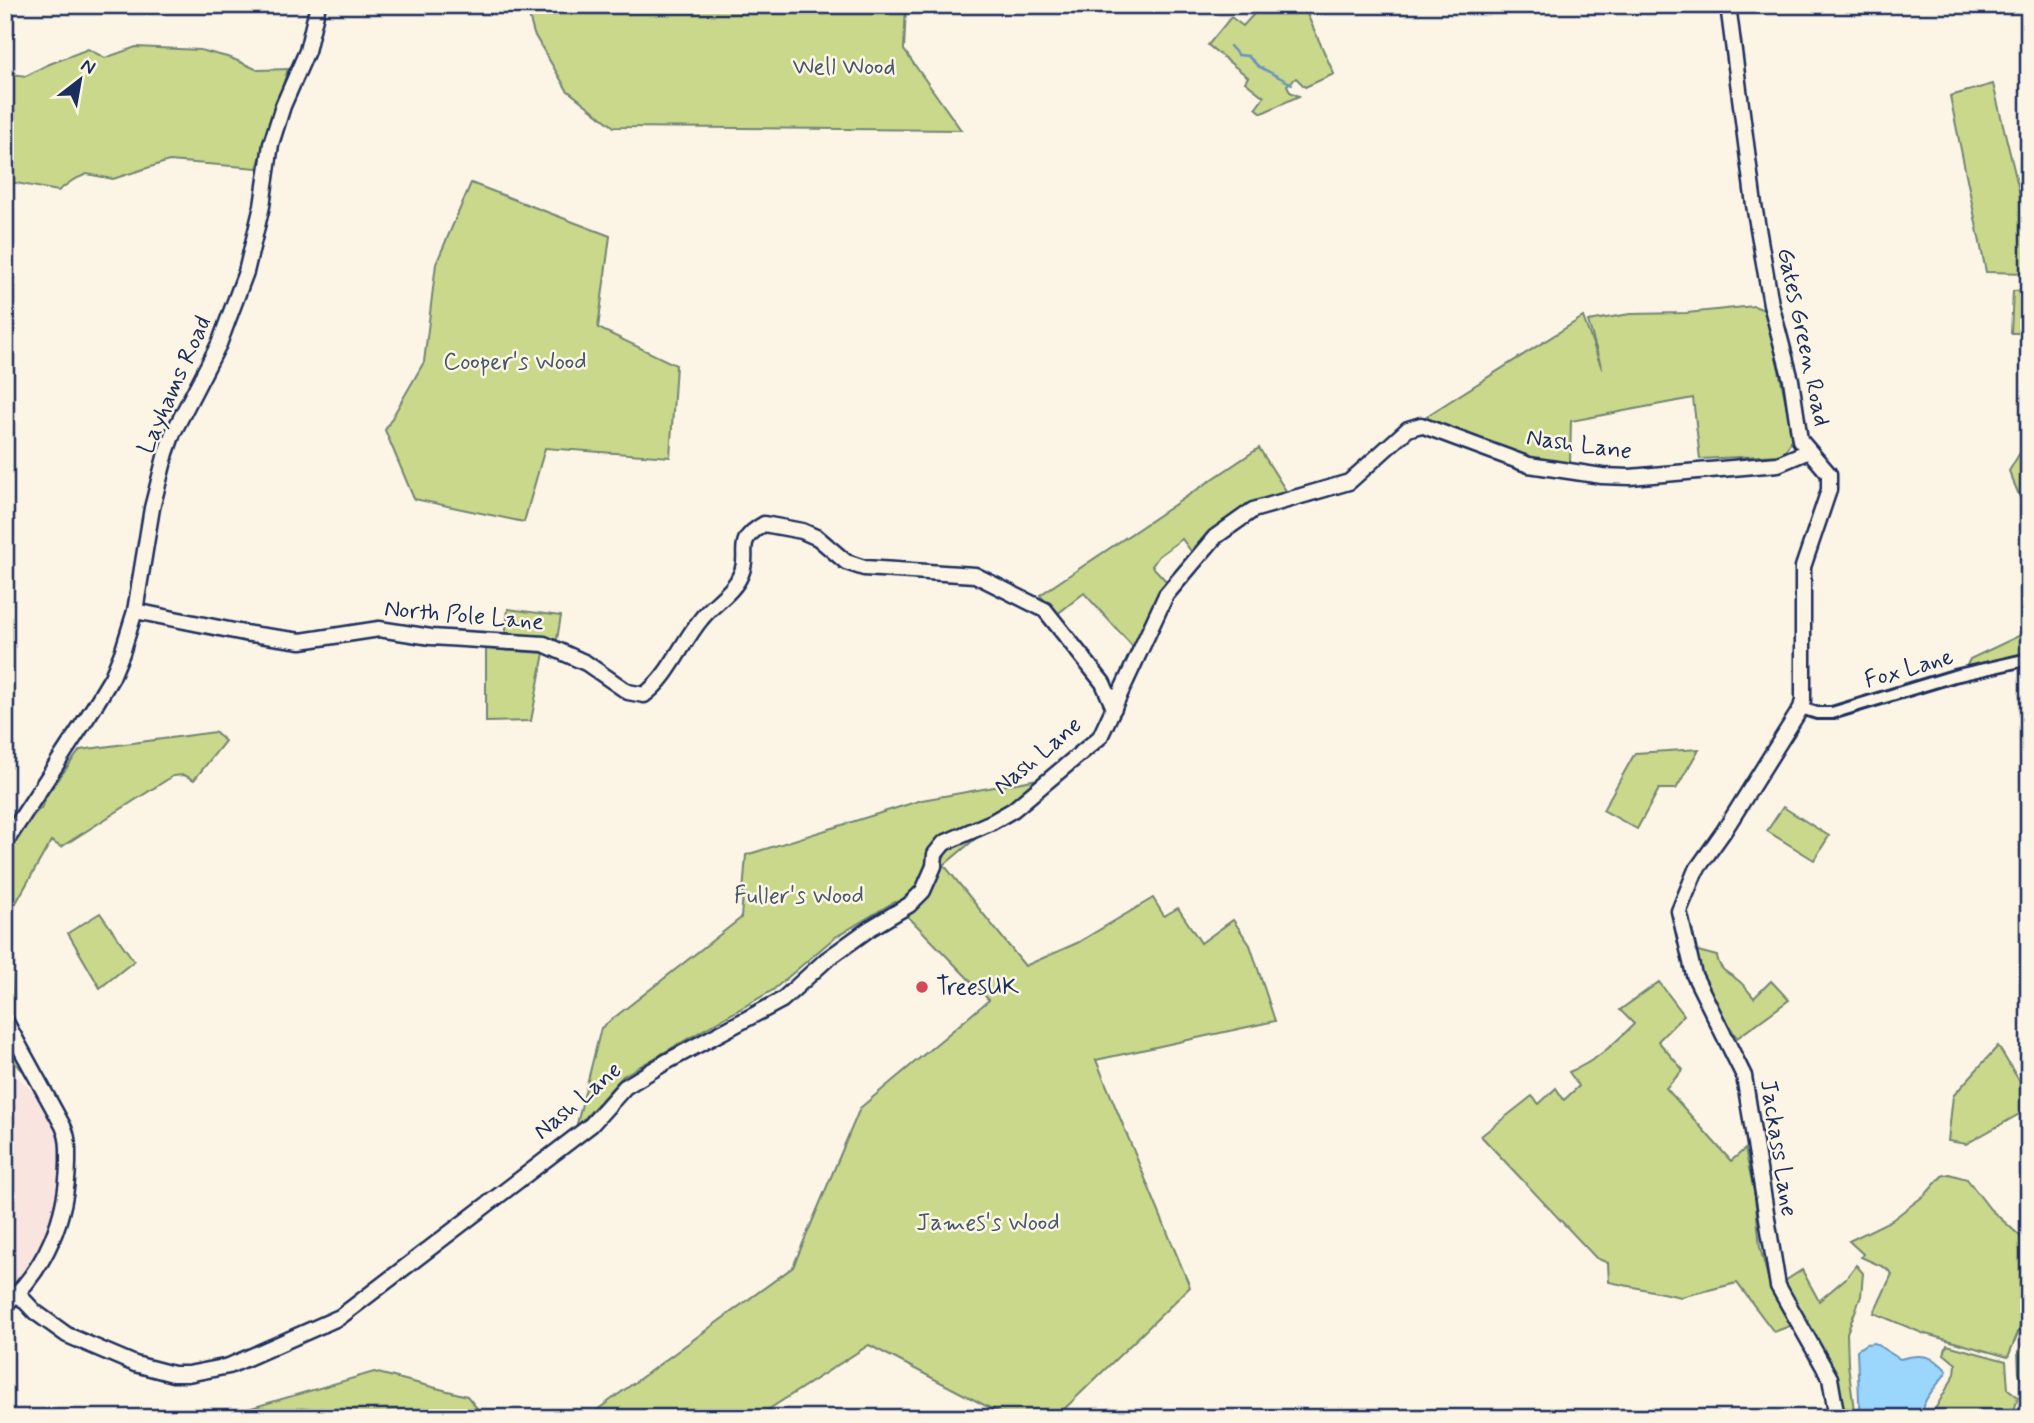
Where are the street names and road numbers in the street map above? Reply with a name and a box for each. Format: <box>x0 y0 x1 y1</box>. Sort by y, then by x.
street label: Gates Green Road <box>1769 245 1837 429</box>
street label: Layhams Road <box>131 311 219 459</box>
street label: Nash Lane <box>1524 422 1634 468</box>
street label: North Pole Lane <box>383 594 545 638</box>
street label: Fox Lane <box>1861 642 1957 696</box>
street label: Nash Lane <box>987 710 1089 802</box>
street label: Nash Lane <box>527 1055 629 1147</box>
street label: Jackass Lane <box>1752 1077 1804 1219</box>

